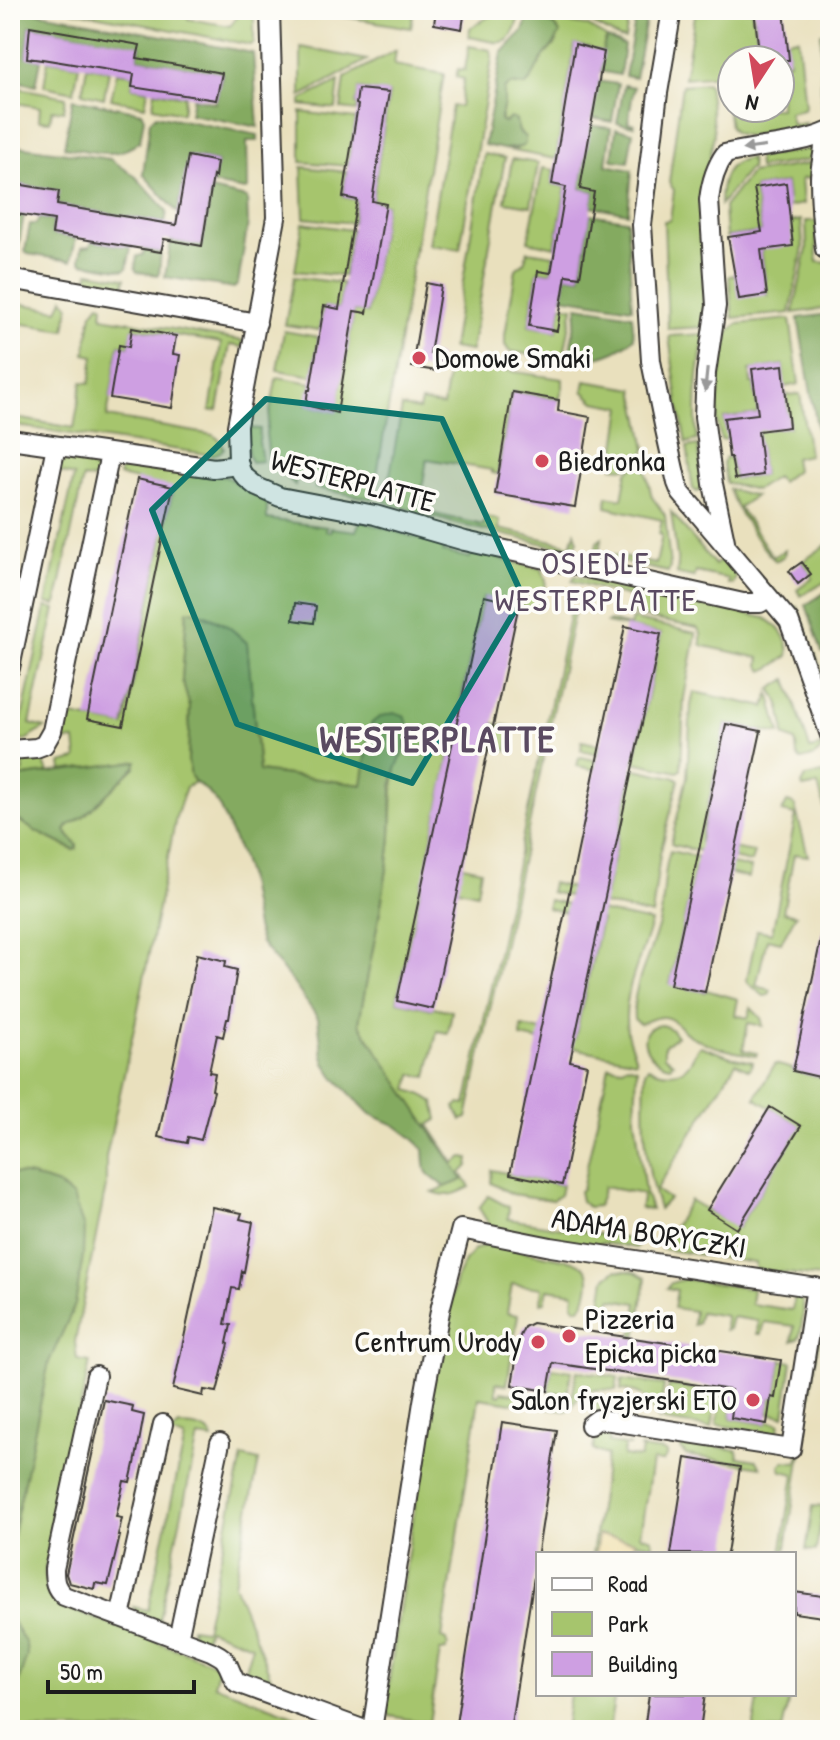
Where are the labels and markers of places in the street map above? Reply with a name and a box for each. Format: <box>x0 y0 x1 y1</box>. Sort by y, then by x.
place label: Domowe Smaki <box>435 337 592 377</box>
marker: Domowe Smaki <box>410 349 428 367</box>
place label: Biedronka <box>558 440 665 480</box>
marker: Biedronka <box>533 452 551 470</box>
place label: Pizzeria Epicka picka <box>585 1298 716 1372</box>
place label: Centrum Urody <box>354 1321 522 1361</box>
marker: Pizzeria Epicka picka <box>560 1327 578 1345</box>
marker: Centrum Urody <box>529 1333 547 1351</box>
place label: Salon fryzjerski ETO <box>511 1379 737 1419</box>
marker: Salon fryzjerski ETO <box>744 1391 762 1409</box>

